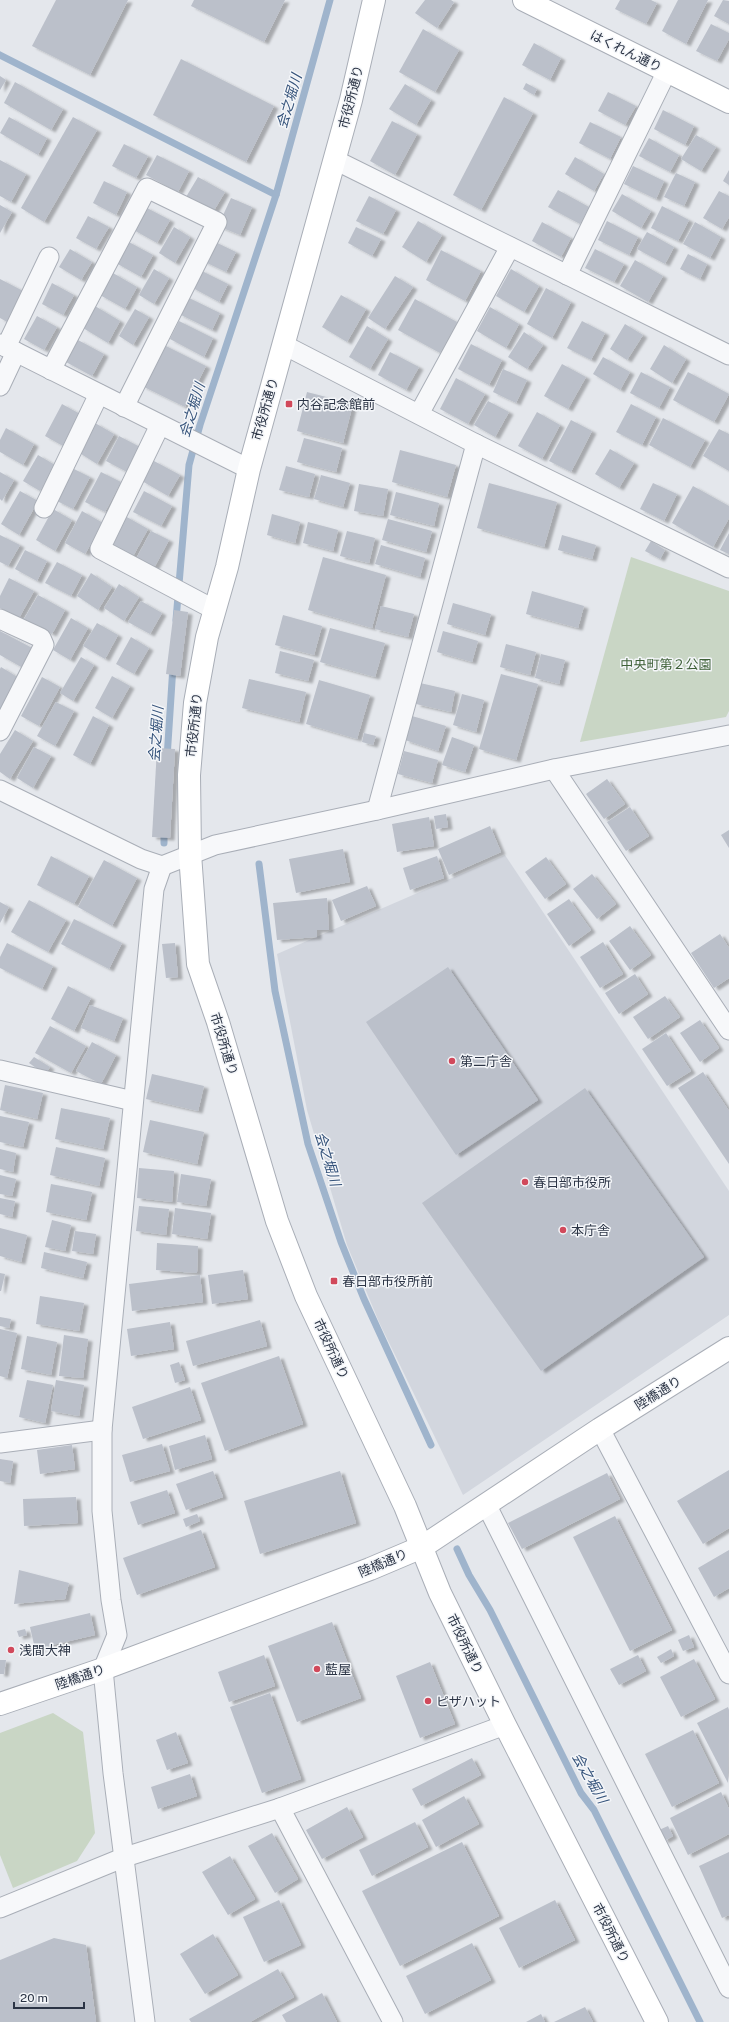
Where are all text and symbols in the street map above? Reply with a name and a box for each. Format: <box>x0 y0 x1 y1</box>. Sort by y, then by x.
street label: はくれん通り <box>588 27 664 75</box>
street label: 市役所通り <box>336 64 366 130</box>
water label: 会之堀川 <box>274 70 305 130</box>
street label: 市役所通り <box>249 376 281 442</box>
water label: 会之堀川 <box>176 379 208 439</box>
place label: 内谷記念館前 <box>297 397 375 412</box>
marker: 内谷記念館前 <box>284 399 294 409</box>
park label: 中央町第２公園 <box>620 657 712 672</box>
street label: 市役所通り <box>183 692 205 758</box>
water label: 会之堀川 <box>146 704 166 762</box>
street label: 市役所通り <box>207 1011 241 1077</box>
place label: 第二庁舎 <box>460 1054 512 1069</box>
marker: 第二庁舎 <box>447 1056 457 1066</box>
water label: 会之堀川 <box>312 1130 344 1190</box>
place label: 春日部市役所 <box>533 1175 611 1190</box>
marker: 春日部市役所 <box>520 1177 530 1187</box>
place label: 本庁舎 <box>571 1223 610 1238</box>
marker: 本庁舎 <box>558 1225 568 1235</box>
place label: 春日部市役所前 <box>342 1274 433 1289</box>
marker: 春日部市役所前 <box>329 1276 339 1286</box>
street label: 市役所通り <box>310 1316 352 1382</box>
street label: 陸橋通り <box>632 1373 684 1413</box>
street label: 陸橋通り <box>356 1546 410 1580</box>
street label: 市役所通り <box>444 1611 486 1677</box>
place label: 浅間大神 <box>19 1643 71 1658</box>
marker: 浅間大神 <box>6 1645 16 1655</box>
street label: 陸橋通り <box>53 1661 107 1693</box>
place label: 藍屋 <box>325 1662 351 1677</box>
marker: 藍屋 <box>312 1664 322 1674</box>
place label: ピザハット <box>436 1694 501 1709</box>
marker: ピザハット <box>423 1696 433 1706</box>
water label: 会之堀川 <box>569 1750 612 1808</box>
street label: 市役所通り <box>590 1901 632 1965</box>
scale bar <box>14 1984 84 2010</box>
text: 20 m <box>20 1991 48 2005</box>

